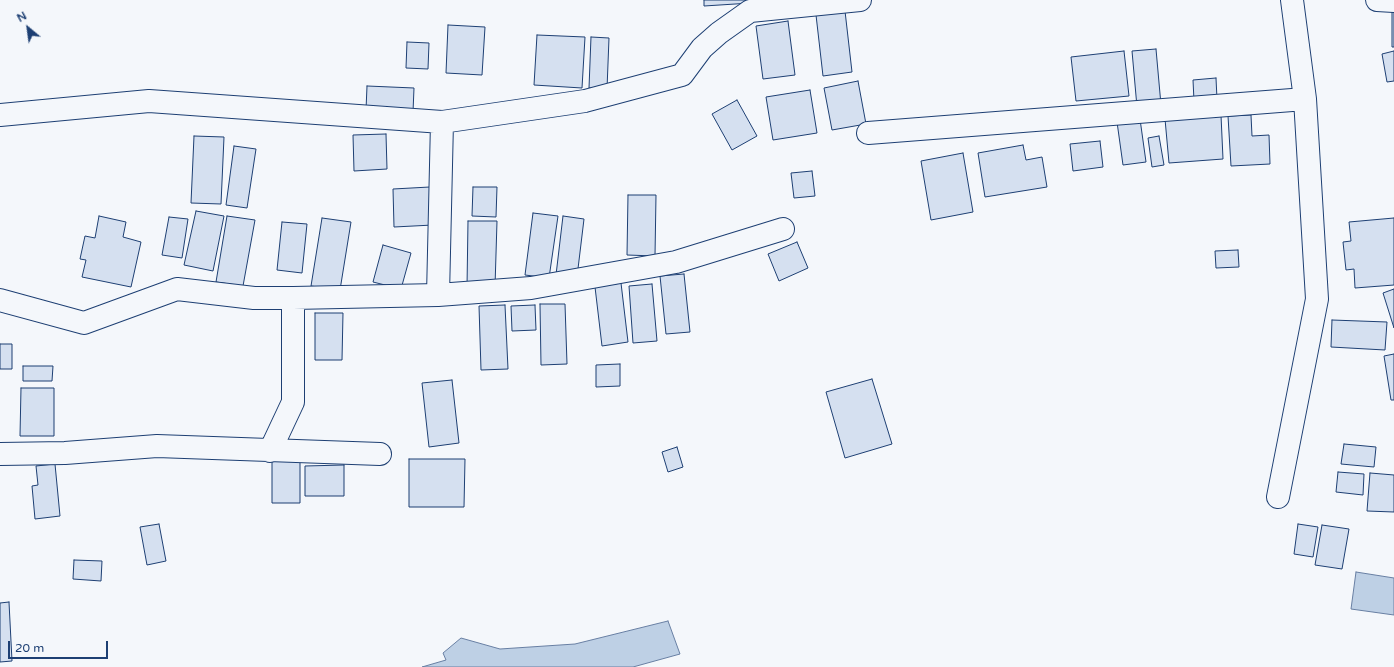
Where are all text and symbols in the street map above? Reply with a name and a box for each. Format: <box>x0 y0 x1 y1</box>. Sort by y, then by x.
north arrow <box>8 8 48 48</box>
text: N <box>15 9 29 25</box>
scale bar <box>10 633 110 659</box>
text: 20 m <box>15 641 44 655</box>

